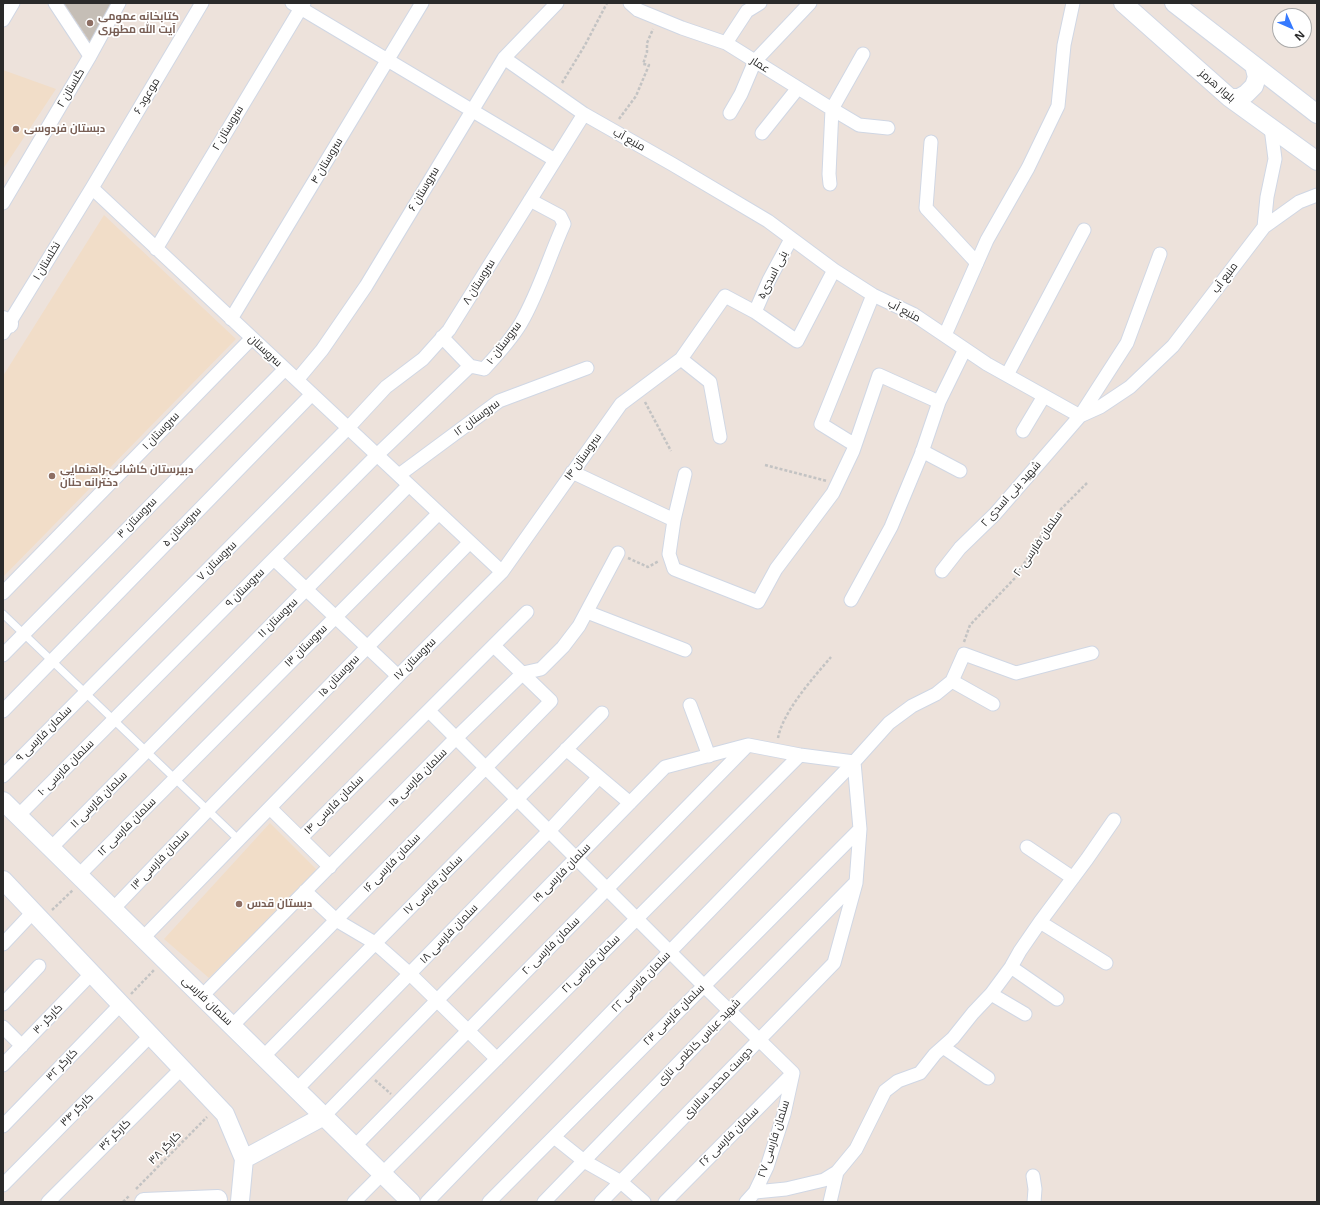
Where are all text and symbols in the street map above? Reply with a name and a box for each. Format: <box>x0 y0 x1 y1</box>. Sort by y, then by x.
north arrow <box>1272 8 1312 48</box>
place label: کتابخانه عمومی آیت الله مطهری <box>98 10 179 36</box>
marker: کتابخانه عمومی آیت الله مطهری <box>85 18 95 28</box>
text: N <box>1292 28 1309 45</box>
street label: عمار <box>748 54 772 76</box>
street label: گلستان ۲ <box>54 66 88 110</box>
street label: بلوار هرمز <box>1196 67 1238 105</box>
street label: موعود ۶ <box>131 76 163 116</box>
street label: سروستان ۲ <box>210 103 246 153</box>
place label: دبستان فردوسی <box>24 122 105 136</box>
marker: دبستان فردوسی <box>11 124 21 134</box>
street label: منبع آب <box>611 126 647 154</box>
street label: سروستان ۴ <box>308 136 346 186</box>
street label: سروستان ۶ <box>406 165 442 213</box>
street label: نخلستان ۱ <box>30 239 64 283</box>
street label: بنی اسدی۵ <box>755 249 791 301</box>
street label: سروستان ۸ <box>460 257 498 307</box>
street label: منبع آب <box>1209 260 1241 296</box>
street label: منبع آب <box>885 297 923 325</box>
street label: سروستان ۱۰ <box>484 319 524 367</box>
street label: سروستان <box>245 332 285 370</box>
street label: سروستان ۱۲ <box>452 397 502 439</box>
street label: سروستان ۱ <box>140 409 182 453</box>
street label: سروستان ۱۴ <box>562 431 604 483</box>
street label: شهید بنی اسدی ۲ <box>978 459 1044 529</box>
place label: دبیرستان کاشانی-راهنمایی دخترانه حنان <box>60 463 193 489</box>
marker: دبیرستان کاشانی-راهنمایی دخترانه حنان <box>47 471 57 481</box>
street label: سروستان ۳ <box>114 495 160 541</box>
street label: سروستان ۵ <box>160 504 204 550</box>
street label: سلمان فارسی ۲۰ <box>1011 509 1065 579</box>
street label: سروستان ۷ <box>194 538 240 584</box>
street label: سروستان ۹ <box>223 566 267 610</box>
street label: سروستان ۱۱ <box>255 595 301 641</box>
street label: سروستان ۱۳ <box>282 622 330 670</box>
street label: سروستان ۱۷ <box>391 635 439 683</box>
street label: سروستان ۱۵ <box>316 652 362 700</box>
street label: سلمان فارسی ۹ <box>13 703 75 765</box>
street label: سلمان فارسی ۱۰ <box>35 737 97 799</box>
street label: سلمان فارسی ۱۵ <box>386 746 450 810</box>
street label: سلمان فارسی ۱۱ <box>68 769 130 831</box>
street label: سلمان فارسی ۱۴ <box>302 773 366 837</box>
street label: سلمان فارسی ۱۲ <box>95 795 159 859</box>
street label: سلمان فارسی ۱۳ <box>128 827 192 893</box>
street label: سلمان فارسی ۱۶ <box>361 831 423 895</box>
street label: سلمان فارسی ۱۹ <box>531 841 593 905</box>
street label: سلمان فارسی ۱۷ <box>401 853 465 917</box>
place label: دبستان قدس <box>247 897 312 911</box>
marker: دبستان قدس <box>234 899 244 909</box>
street label: سلمان فارسی ۱۸ <box>417 901 481 967</box>
street label: سلمان فارسی ۲۰ <box>519 914 583 978</box>
street label: سلمان فارسی ۲۱ <box>559 932 623 996</box>
street label: سلمان فارسی ۲۲ <box>609 949 673 1015</box>
street label: سلمان فارسی <box>179 974 235 1028</box>
street label: سلمان فارسی ۲۳ <box>641 982 707 1048</box>
street label: شهید عباس کاظمی نازی <box>654 996 744 1088</box>
street label: کارگر ۳۰ <box>30 1001 66 1037</box>
street label: دوست محمد سالاری <box>681 1045 755 1121</box>
street label: کارگر ۳۲ <box>43 1046 81 1084</box>
street label: کارگر ۳۴ <box>58 1091 96 1129</box>
street label: سلمان فارسی ۲۷ <box>755 1099 793 1179</box>
street label: سلمان فارسی ۲۶ <box>696 1104 762 1170</box>
street label: کارگر ۳۶ <box>96 1116 134 1154</box>
street label: کارگر ۳۸ <box>146 1129 184 1167</box>

